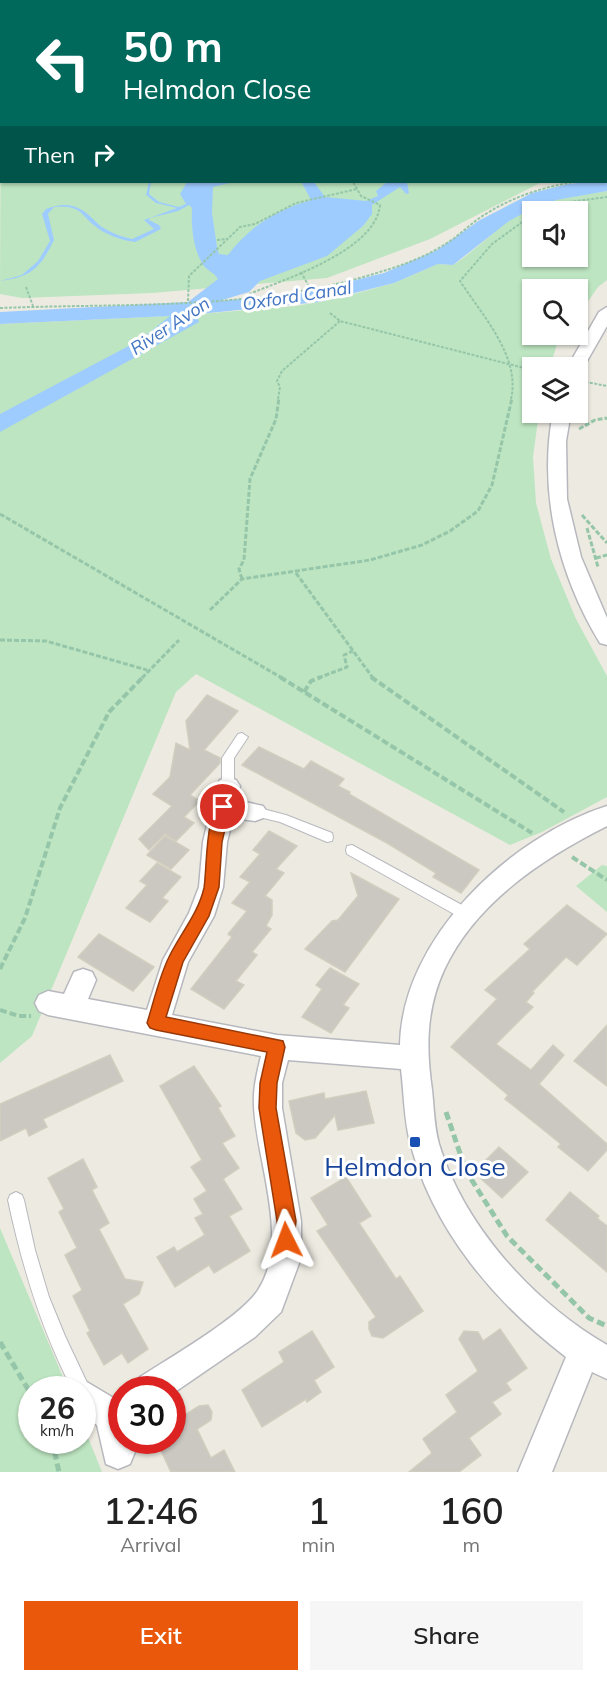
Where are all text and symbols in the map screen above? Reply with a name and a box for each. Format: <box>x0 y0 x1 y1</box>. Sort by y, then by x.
text: 50 m <box>123 20 223 73</box>
icon: left <box>24 24 102 102</box>
text: Helmdon Close <box>123 72 311 106</box>
icon: right <box>87 138 120 171</box>
text: Then <box>24 141 75 169</box>
map controls <box>522 201 588 423</box>
button: sound <box>522 201 588 267</box>
water label: Oxford Canal <box>241 275 354 315</box>
button: search <box>522 279 588 345</box>
water label: River Avon <box>126 291 214 360</box>
button: layers <box>522 357 588 423</box>
pin <box>197 781 248 832</box>
icon: arrive <box>206 790 239 823</box>
marker: Helmdon Close <box>408 1135 422 1149</box>
place label: Helmdon Close <box>324 1150 506 1183</box>
position arrow <box>254 1208 318 1272</box>
speed limit sign: 30 <box>108 1376 186 1454</box>
text: 26 <box>39 1389 75 1427</box>
text: km/h <box>40 1421 74 1440</box>
text: 12:46 <box>103 1488 198 1533</box>
text: 1 <box>308 1488 329 1533</box>
text: 160 <box>439 1488 504 1533</box>
text: Arrival <box>120 1532 181 1557</box>
text: min <box>302 1532 336 1557</box>
text: m <box>463 1532 480 1557</box>
button: Exit <box>24 1601 298 1670</box>
button: Share <box>310 1601 583 1670</box>

